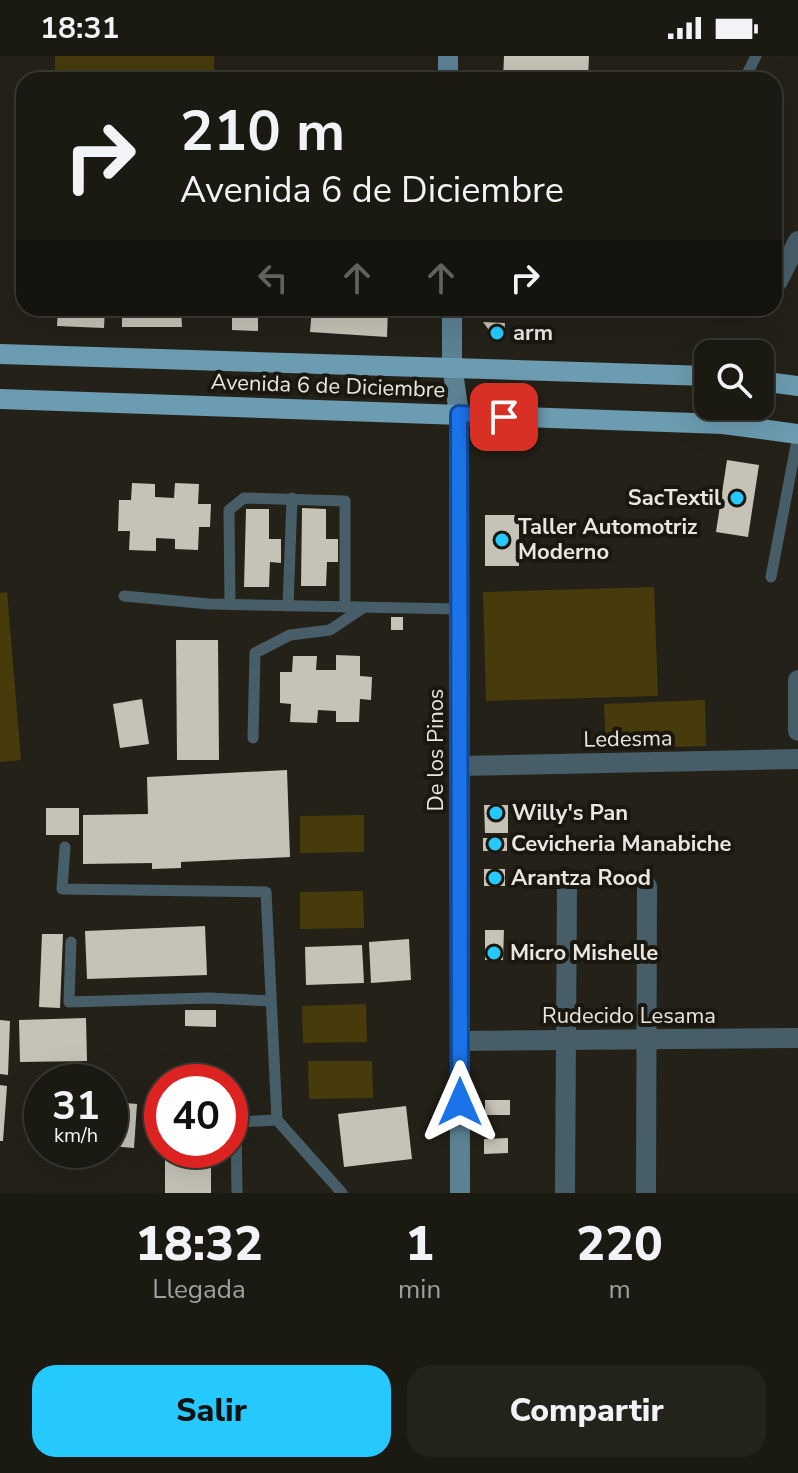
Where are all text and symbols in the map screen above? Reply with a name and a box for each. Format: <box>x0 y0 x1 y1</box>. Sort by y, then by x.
text: 18:31 <box>40 8 119 49</box>
text: 210 m <box>180 93 345 170</box>
icon: right <box>48 104 152 208</box>
text: Avenida 6 de Diciembre <box>180 166 564 215</box>
icon: left <box>251 256 295 300</box>
icon: ahead <box>335 256 379 300</box>
icon: ahead <box>419 256 463 300</box>
icon: right <box>503 256 547 300</box>
place label: arm <box>513 318 553 348</box>
marker: arm <box>488 324 506 342</box>
map controls <box>694 340 774 420</box>
button: search <box>694 340 774 420</box>
street label: Avenida 6 de Diciembre <box>210 367 446 405</box>
pin <box>470 383 538 451</box>
icon: arrive <box>482 395 526 439</box>
place label: SacTextil <box>628 483 721 513</box>
marker: SacTextil <box>728 489 746 507</box>
place label: Taller Automotriz Moderno <box>518 512 697 567</box>
marker: Taller Automotriz Moderno <box>493 531 511 549</box>
street label: De los Pinos <box>421 689 451 811</box>
street label: Ledesma <box>583 723 673 755</box>
place label: Willy's Pan <box>512 798 628 828</box>
marker: Willy's Pan <box>487 804 505 822</box>
place label: Cevicheria Manabiche <box>511 829 732 859</box>
marker: Cevicheria Manabiche <box>486 835 504 853</box>
place label: Arantza Rood <box>511 863 651 893</box>
marker: Arantza Rood <box>486 869 504 887</box>
place label: Micro Mishelle <box>510 938 658 968</box>
marker: Micro Mishelle <box>485 944 503 962</box>
street label: Rudecido Lesama <box>542 1001 716 1031</box>
position arrow <box>418 1060 502 1144</box>
speed limit sign: 40 <box>144 1064 248 1168</box>
text: 31 <box>52 1079 100 1133</box>
text: km/h <box>54 1122 98 1149</box>
text: 18:32 <box>135 1211 263 1277</box>
text: 1 <box>405 1211 434 1277</box>
text: 220 <box>576 1211 663 1277</box>
text: Llegada <box>152 1272 246 1307</box>
text: min <box>398 1272 441 1307</box>
text: m <box>608 1272 631 1307</box>
button: Salir <box>32 1365 391 1457</box>
button: Compartir <box>407 1365 766 1457</box>

